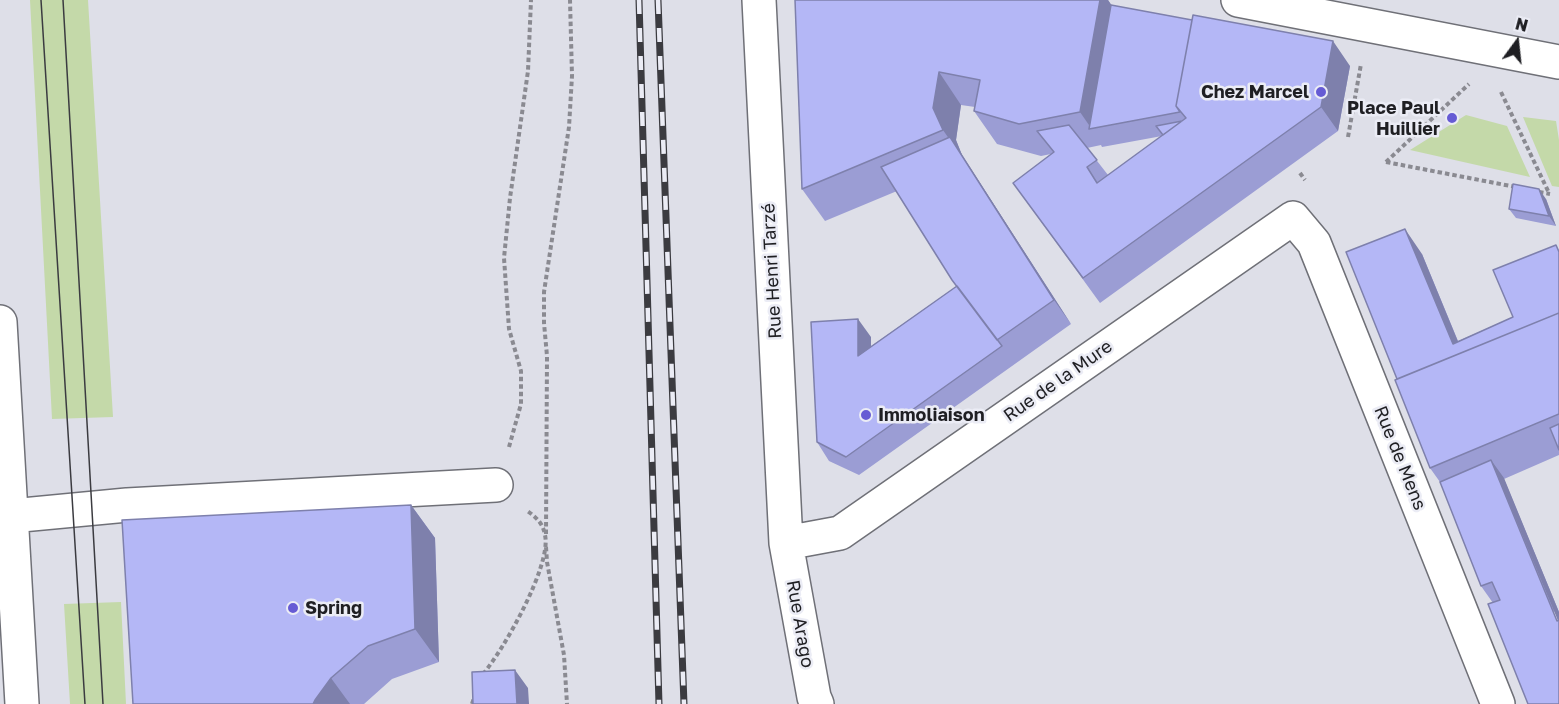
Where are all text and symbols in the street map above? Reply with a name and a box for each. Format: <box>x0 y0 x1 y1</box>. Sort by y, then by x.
north arrow <box>1487 12 1547 72</box>
text: N <box>1513 13 1530 36</box>
place label: Chez Marcel <box>1201 81 1309 103</box>
marker: Chez Marcel <box>1314 85 1328 99</box>
place label: Place Paul Huillier <box>1347 97 1440 140</box>
marker: Place Paul Huillier <box>1445 111 1459 125</box>
street label: Rue Henri Tarzé <box>758 203 786 339</box>
street label: Rue de la Mure <box>999 336 1117 426</box>
street label: Rue de Mens <box>1369 403 1431 513</box>
place label: Immoliaison <box>878 404 985 426</box>
marker: Immoliaison <box>859 408 873 422</box>
street label: Rue Arago <box>782 578 818 670</box>
place label: Spring <box>305 597 362 619</box>
marker: Spring <box>286 601 300 615</box>

